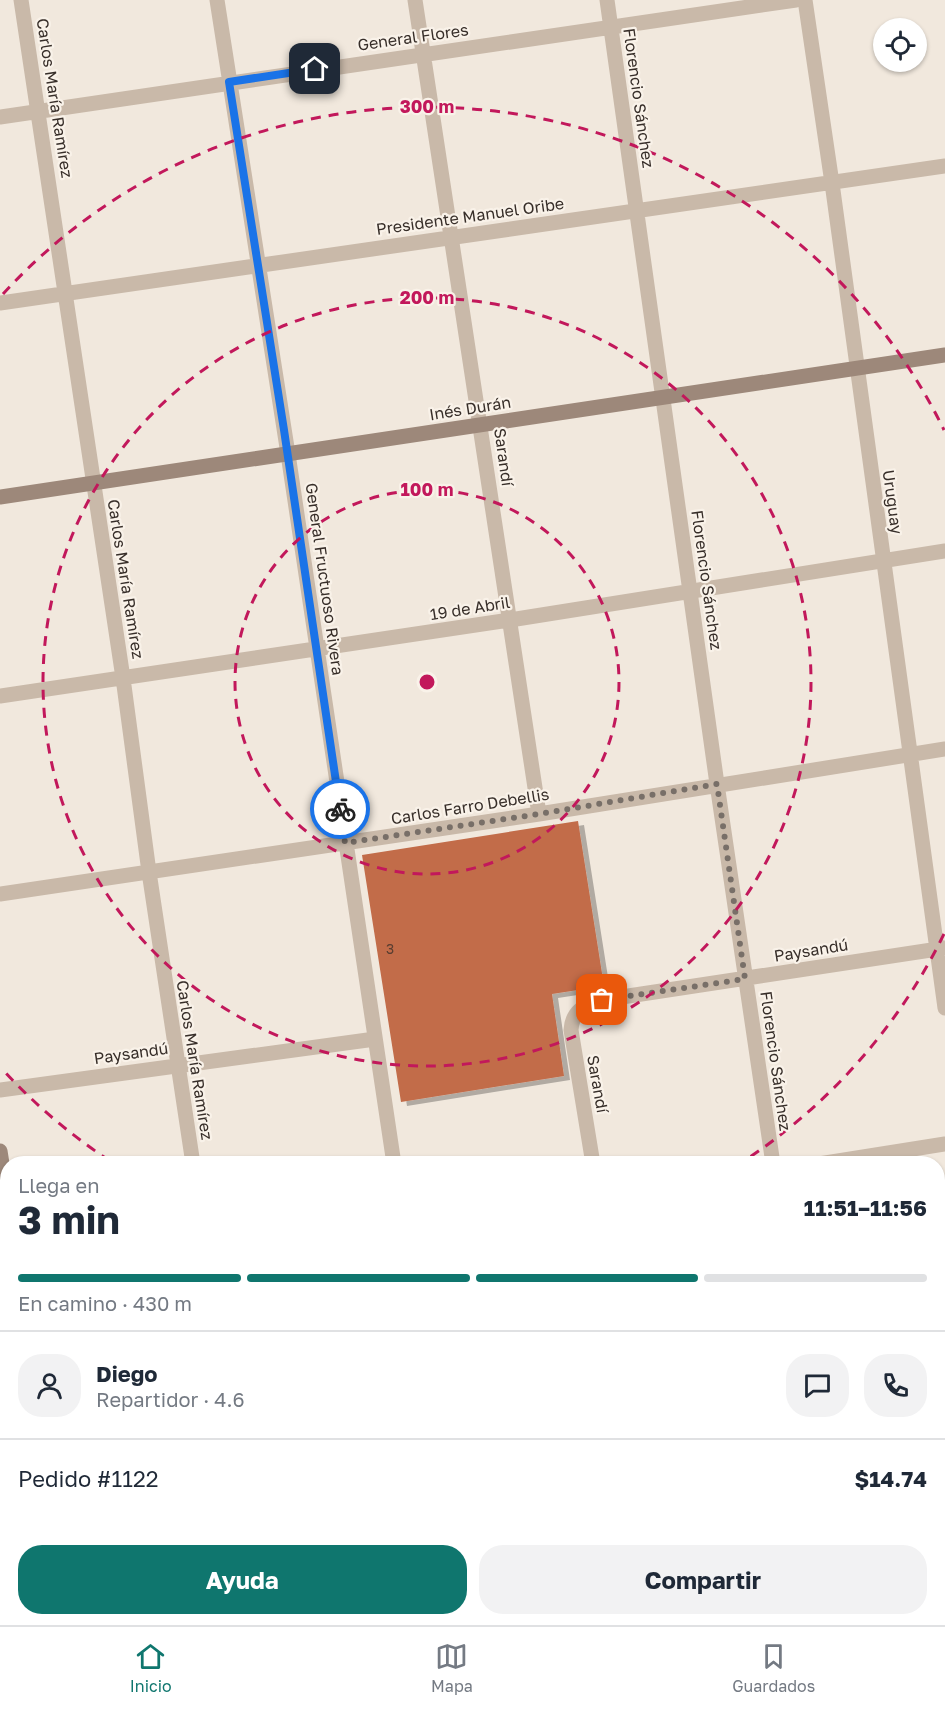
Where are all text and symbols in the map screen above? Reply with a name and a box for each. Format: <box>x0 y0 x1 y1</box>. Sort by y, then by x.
street label: Carlos María Ramírez <box>33 17 77 179</box>
map controls <box>873 18 927 72</box>
button: locate <box>873 18 927 72</box>
street label: General Flores <box>356 19 470 55</box>
street label: Florencio Sánchez <box>619 27 659 169</box>
pin <box>289 43 340 94</box>
icon: home <box>298 52 331 85</box>
text: 300 m <box>400 95 454 117</box>
street label: Presidente Manuel Oribe <box>375 193 565 239</box>
text: 200 m <box>400 286 454 308</box>
street label: Inés Durán <box>428 392 512 424</box>
street label: Sarandí <box>490 427 518 489</box>
street label: Uruguay <box>879 469 907 536</box>
text: 100 m <box>401 478 453 500</box>
street label: General Fructuoso Rivera <box>302 482 348 676</box>
street label: Carlos María Ramírez <box>104 498 148 660</box>
street label: Florencio Sánchez <box>687 509 727 651</box>
street label: 19 de Abril <box>429 592 511 624</box>
centre of rings <box>417 672 437 692</box>
courier <box>310 779 370 839</box>
street label: Carlos Farro Debellis <box>389 784 551 828</box>
icon: bike <box>324 793 357 826</box>
street label: Paysandú <box>772 934 850 966</box>
house number: 3 <box>386 940 394 957</box>
pin <box>576 974 627 1025</box>
street label: Carlos María Ramírez <box>173 979 217 1141</box>
icon: bag <box>585 983 618 1016</box>
street label: Florencio Sánchez <box>756 990 796 1132</box>
street label: Paysandú <box>93 1038 169 1068</box>
street label: Sarandí <box>583 1054 613 1116</box>
text: Llega en <box>18 1173 100 1197</box>
text: 11:51–11:56 <box>804 1194 927 1221</box>
text: 3 min <box>18 1196 120 1243</box>
text: En camino · 430 m <box>18 1291 192 1315</box>
button: person <box>18 1354 81 1417</box>
button: chat <box>786 1354 849 1417</box>
button: phone <box>864 1354 927 1417</box>
text: Diego <box>96 1360 157 1387</box>
text: Repartidor · 4.6 <box>96 1387 245 1411</box>
text: Pedido #1122 <box>18 1465 158 1492</box>
text: $14.74 <box>854 1465 927 1492</box>
button: Ayuda <box>18 1545 467 1614</box>
button: Compartir <box>479 1545 927 1614</box>
tab: Inicio <box>130 1640 172 1696</box>
tab: Mapa <box>431 1640 473 1696</box>
tab: Guardados <box>732 1640 815 1696</box>

